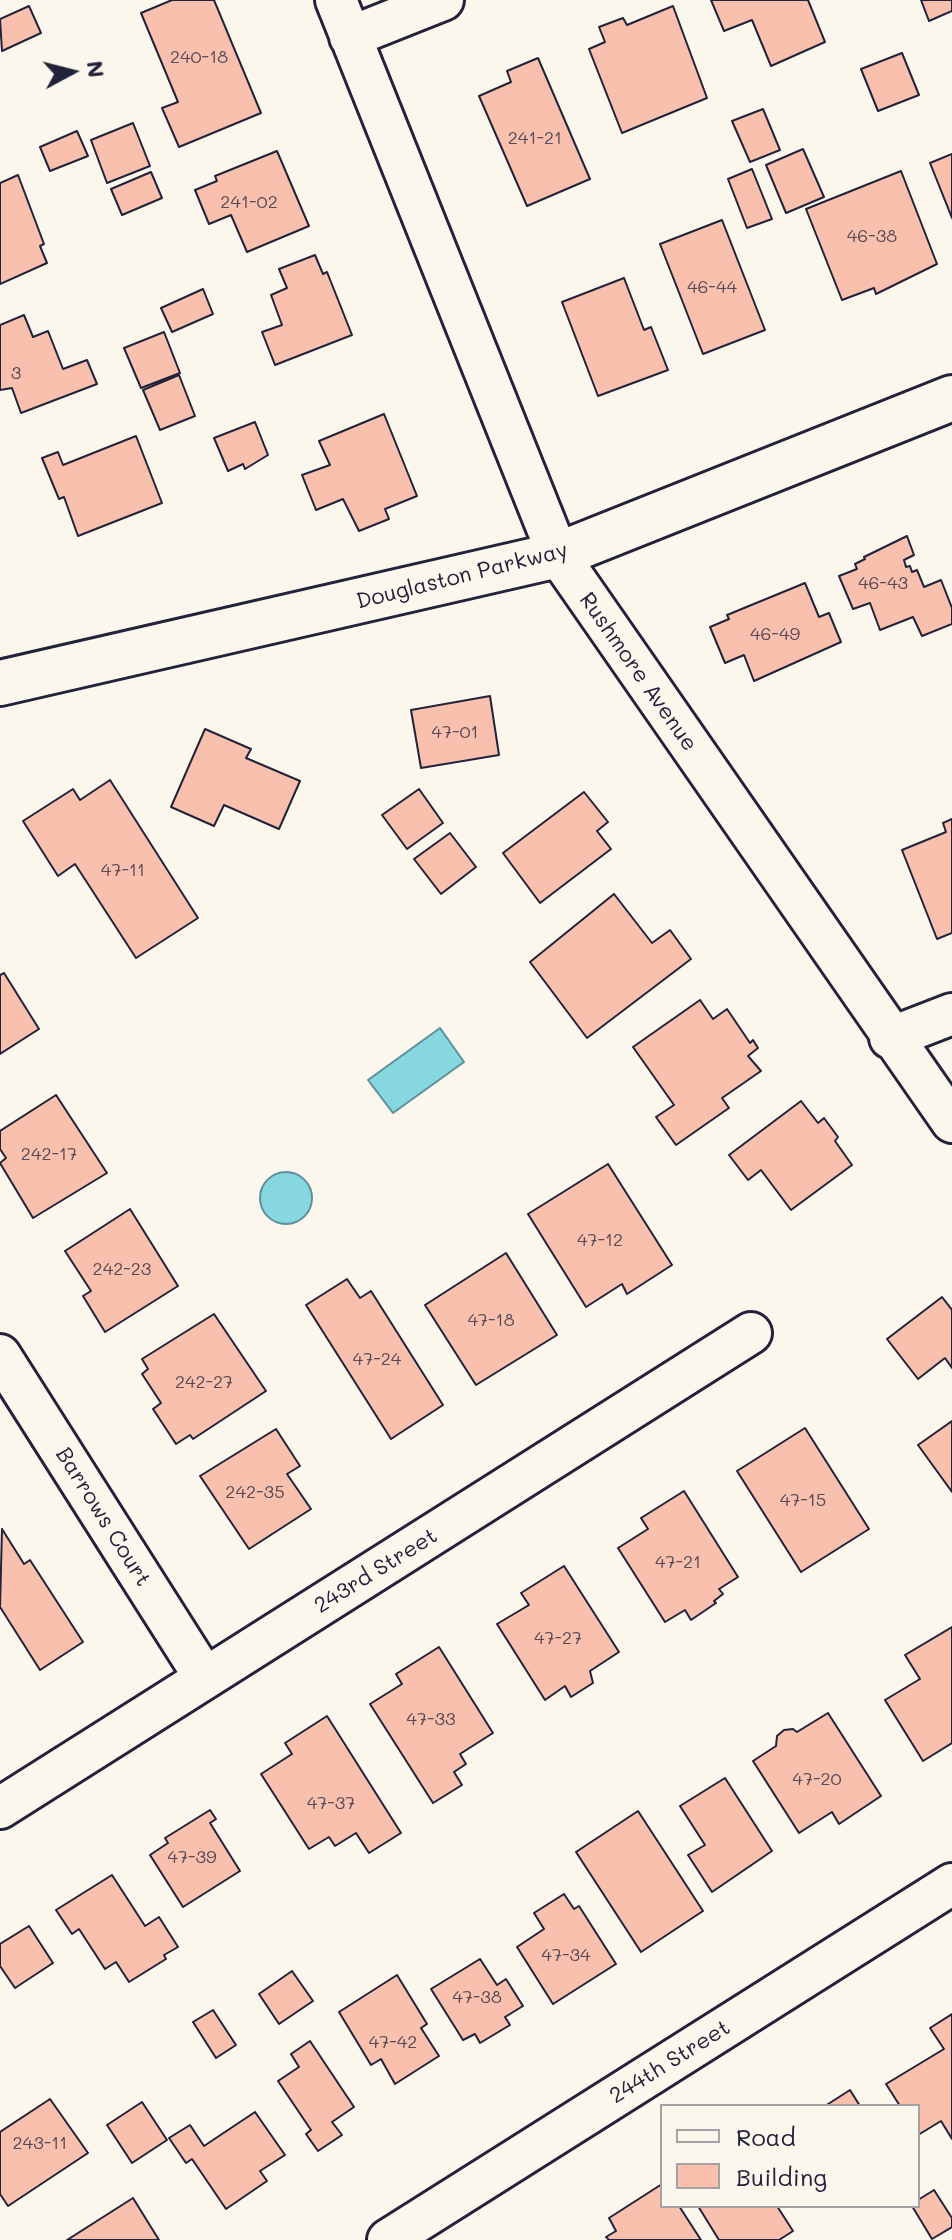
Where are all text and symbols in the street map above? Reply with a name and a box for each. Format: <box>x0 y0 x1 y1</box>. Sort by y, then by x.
north arrow <box>32 32 112 112</box>
house number: 240-18 <box>170 46 228 68</box>
text: N <box>81 59 112 79</box>
house number: 241-21 <box>508 127 562 149</box>
house number: 241-02 <box>220 191 278 213</box>
house number: 46-38 <box>847 225 897 247</box>
house number: 46-44 <box>687 276 737 298</box>
house number: 3 <box>11 362 21 384</box>
street label: Douglaston Parkway <box>354 537 570 615</box>
house number: 46-43 <box>858 572 908 594</box>
street label: Rushmore Avenue <box>573 588 703 756</box>
house number: 46-49 <box>750 623 800 645</box>
house number: 47-01 <box>431 721 479 743</box>
house number: 47-11 <box>101 859 145 881</box>
house number: 242-17 <box>21 1143 77 1165</box>
house number: 47-12 <box>577 1229 623 1251</box>
house number: 242-23 <box>93 1258 151 1280</box>
house number: 47-18 <box>467 1309 515 1331</box>
house number: 47-24 <box>353 1348 401 1370</box>
house number: 242-27 <box>175 1371 233 1393</box>
street label: Barrows Court <box>50 1443 156 1591</box>
house number: 242-35 <box>225 1481 285 1503</box>
house number: 47-15 <box>780 1489 826 1511</box>
street label: 243rd Street <box>310 1523 442 1619</box>
house number: 47-21 <box>655 1551 701 1573</box>
house number: 47-27 <box>534 1627 582 1649</box>
house number: 47-33 <box>406 1708 456 1730</box>
house number: 47-20 <box>792 1768 842 1790</box>
house number: 47-37 <box>307 1792 355 1814</box>
house number: 47-39 <box>167 1846 217 1868</box>
house number: 47-34 <box>541 1944 591 1966</box>
house number: 47-38 <box>452 1986 502 2008</box>
street label: 244th Street <box>605 2014 735 2110</box>
house number: 47-42 <box>369 2031 417 2053</box>
legend <box>660 2104 920 2208</box>
text: Road <box>736 2121 796 2152</box>
house number: 243-11 <box>13 2132 67 2154</box>
text: Building <box>736 2161 827 2192</box>

